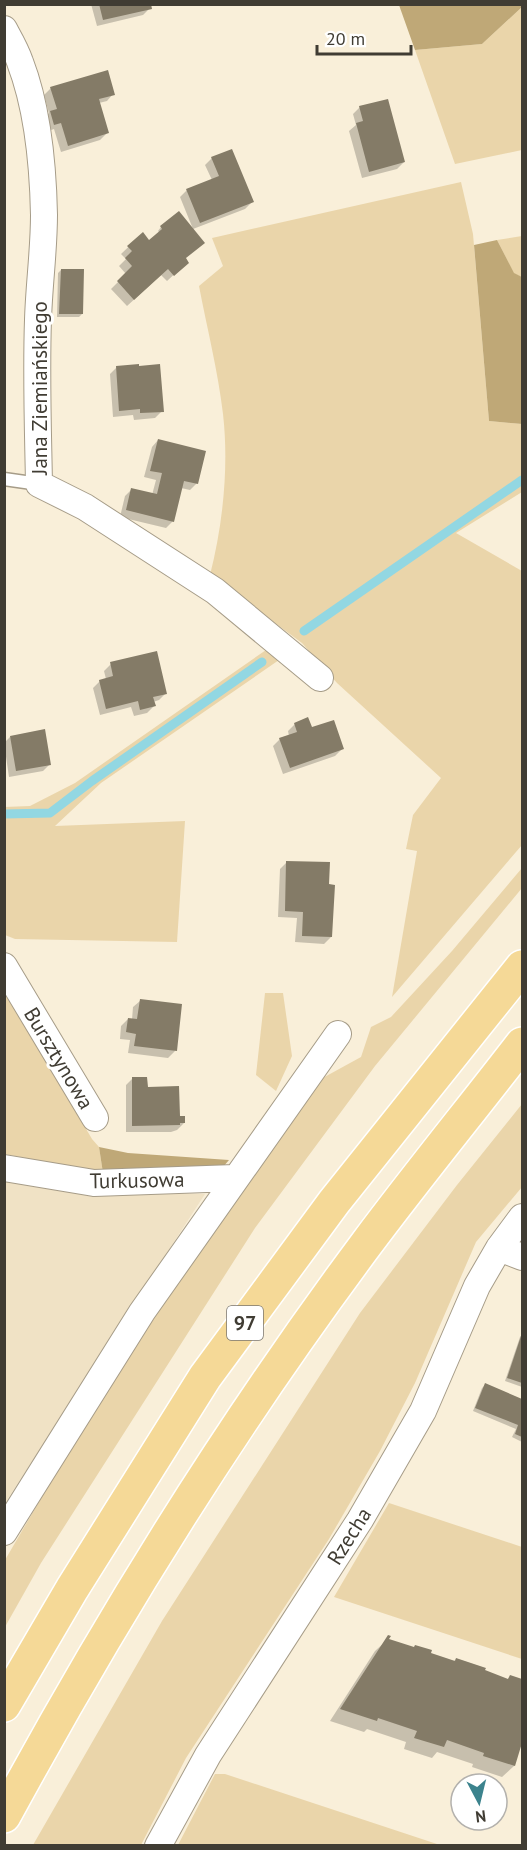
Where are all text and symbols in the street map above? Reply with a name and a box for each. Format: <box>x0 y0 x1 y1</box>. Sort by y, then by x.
scale bar <box>317 18 412 56</box>
text: 20 m <box>326 27 365 50</box>
street label: Jana Ziemiańskiego <box>26 301 53 476</box>
street label: Bursztynowa <box>18 1002 100 1114</box>
street label: Turkusowa <box>89 1166 185 1194</box>
road number: 97 <box>227 1306 263 1340</box>
street label: Rzecha <box>321 1502 377 1570</box>
north arrow <box>449 1772 509 1832</box>
text: N <box>474 1806 487 1827</box>

